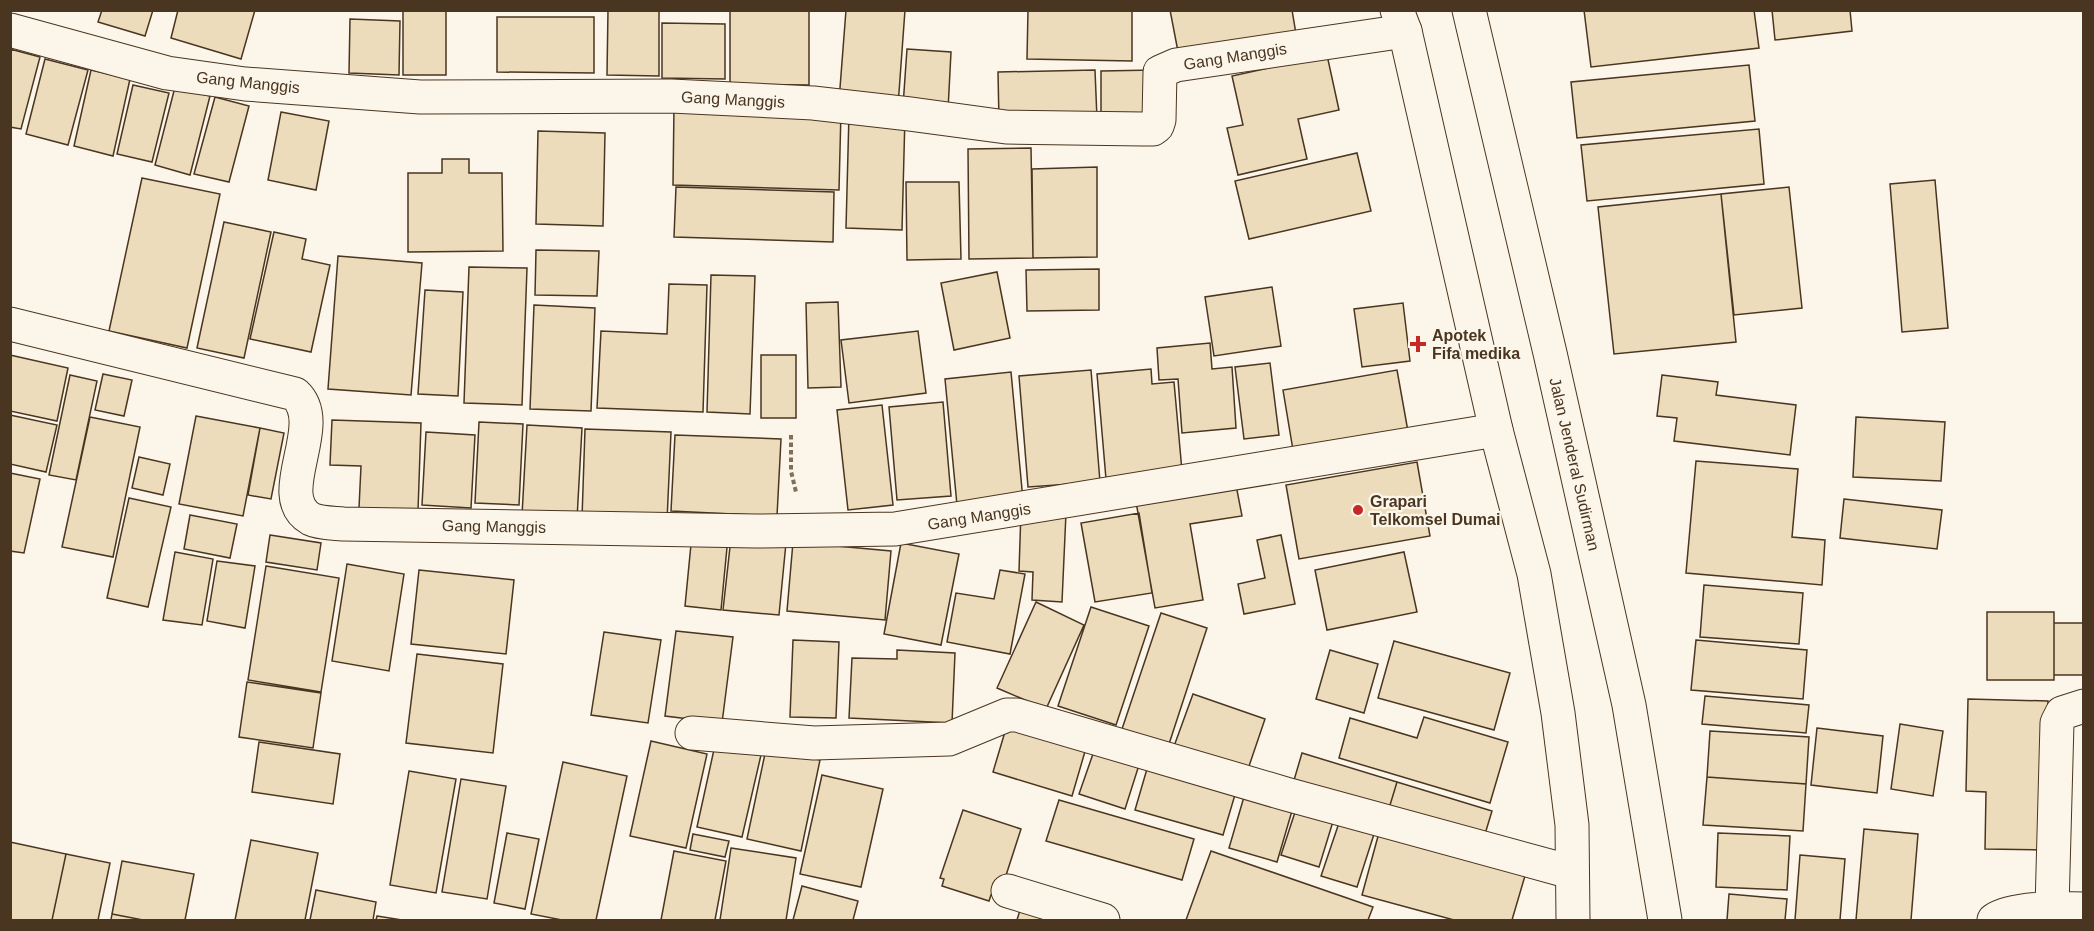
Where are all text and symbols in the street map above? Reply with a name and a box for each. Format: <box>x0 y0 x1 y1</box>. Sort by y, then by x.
street label: Gang Manggis <box>1182 40 1288 73</box>
street label: Gang Manggis <box>195 69 301 96</box>
street label: Gang Manggis <box>681 88 785 111</box>
place label: Apotek Fifa medika <box>1432 327 1520 362</box>
marker: Apotek Fifa medika <box>1409 335 1427 353</box>
street label: Jalan Jenderal Sudirman <box>1546 376 1603 552</box>
place label: Grapari Telkomsel Dumai <box>1370 493 1500 528</box>
street label: Gang Manggis <box>926 500 1032 533</box>
marker: Grapari Telkomsel Dumai <box>1351 503 1365 517</box>
street label: Gang Manggis <box>442 517 546 536</box>

